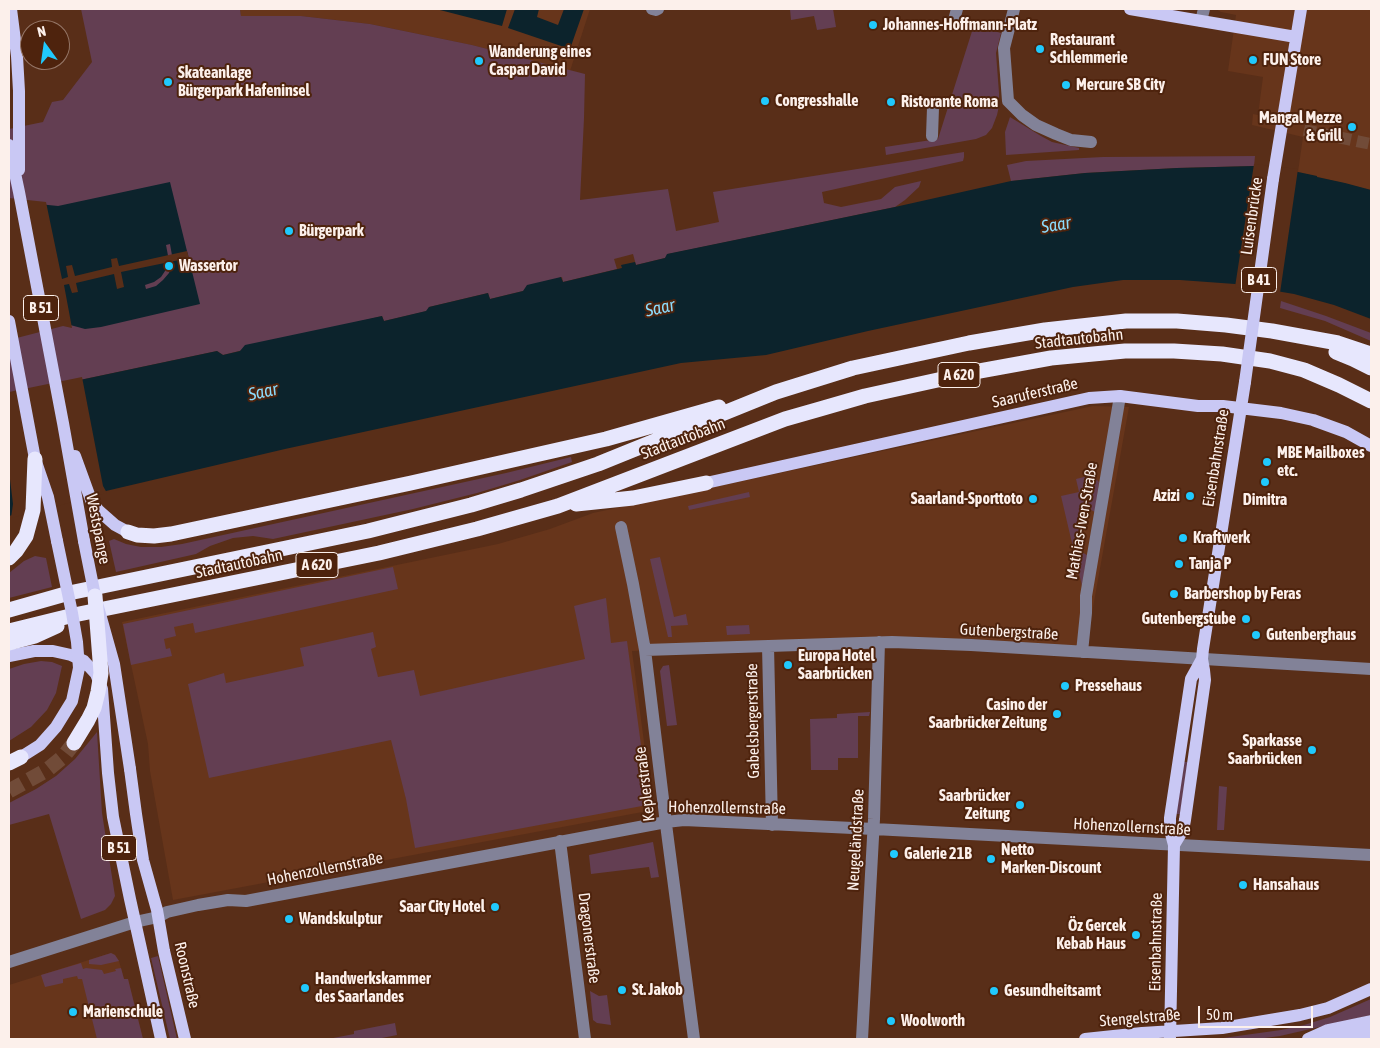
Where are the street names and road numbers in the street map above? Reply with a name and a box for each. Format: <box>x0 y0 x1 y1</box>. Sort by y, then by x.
street label: Luisenbrücke <box>1237 176 1267 256</box>
road number: B 41 <box>1242 268 1276 292</box>
road number: B 51 <box>23 296 58 320</box>
street label: Stadtautobahn <box>1034 325 1124 353</box>
road number: A 620 <box>938 362 980 388</box>
street label: Saaruferstraße <box>990 374 1080 412</box>
street label: Eisenbahnstraße <box>1199 408 1233 508</box>
street label: Stadtautobahn <box>638 414 728 464</box>
street label: Mathias-Iven-Straße <box>1062 461 1102 581</box>
street label: Westspange <box>82 492 114 566</box>
street label: Stadtautobahn <box>194 545 284 583</box>
road number: A 620 <box>296 552 338 578</box>
street label: Gutenbergstraße <box>959 620 1059 644</box>
street label: Gabelsbergerstraße <box>742 663 764 779</box>
street label: Keplerstraße <box>631 745 659 823</box>
street label: Neugeländstraße <box>844 788 868 892</box>
street label: Hohenzollernstraße <box>668 797 786 819</box>
street label: Hohenzollernstraße <box>1073 814 1191 840</box>
road number: B 51 <box>102 836 136 860</box>
street label: Hohenzollernstraße <box>265 848 385 890</box>
street label: Dragonerstraße <box>574 891 604 985</box>
street label: Eisenbahnstraße <box>1146 893 1166 991</box>
street label: Roonstraße <box>170 940 204 1010</box>
street label: Stengelstraße <box>1099 1005 1181 1031</box>

